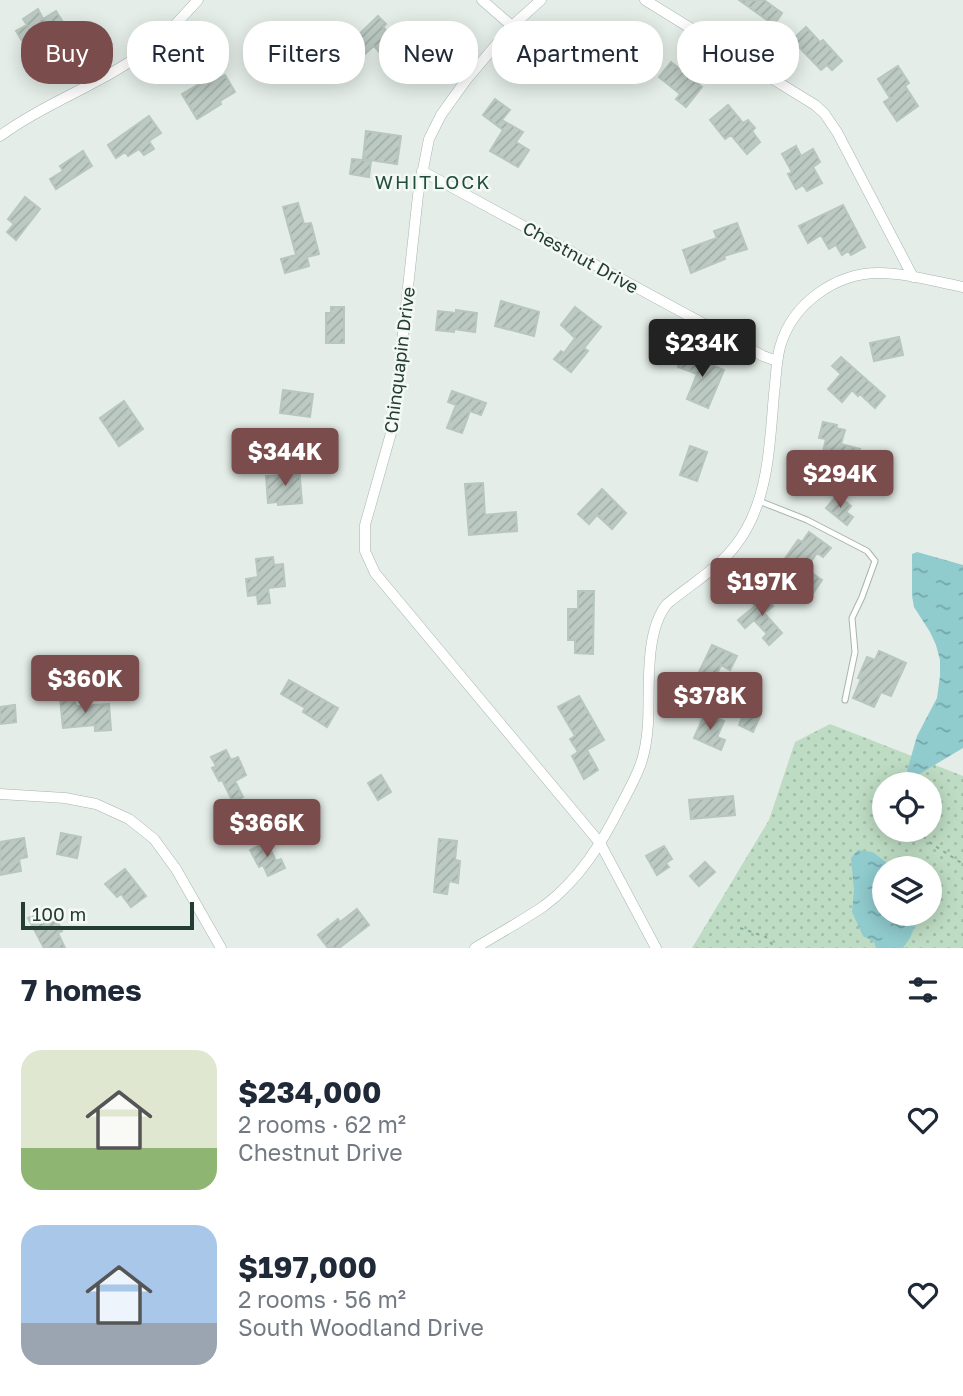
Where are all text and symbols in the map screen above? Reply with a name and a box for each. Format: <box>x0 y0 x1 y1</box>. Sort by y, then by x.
chip: Buy <box>21 21 113 84</box>
chip: Rent <box>127 21 229 84</box>
chip: Filters <box>243 21 365 84</box>
chip: New <box>379 21 478 84</box>
chip: Apartment <box>492 21 663 84</box>
chip: House <box>677 21 799 84</box>
district label: WHITLOCK <box>375 170 491 193</box>
street label: Chestnut Drive <box>519 216 643 298</box>
street label: Chinquapin Drive <box>379 286 419 434</box>
pin: $234K <box>653 320 751 379</box>
text: $234K <box>665 328 739 356</box>
pin: $344K <box>236 428 334 488</box>
text: $344K <box>248 437 322 465</box>
pin: $294K <box>791 450 889 510</box>
text: $294K <box>802 459 878 487</box>
pin: $197K <box>713 558 811 618</box>
text: $197K <box>726 567 798 595</box>
pin: $360K <box>36 656 134 715</box>
text: $360K <box>47 664 123 692</box>
pin: $378K <box>661 672 759 732</box>
text: $378K <box>673 681 747 709</box>
map controls <box>872 772 942 926</box>
button: locate <box>872 772 942 842</box>
pin: $366K <box>218 800 316 859</box>
text: $366K <box>229 808 305 836</box>
button: layers <box>872 856 942 926</box>
scale bar <box>21 899 194 931</box>
text: 100 m <box>32 902 86 925</box>
icon: filters <box>904 971 942 1009</box>
text: 7 homes <box>21 972 142 1008</box>
text: $234,000 <box>238 1074 382 1110</box>
icon: home <box>77 1078 161 1162</box>
icon: heart <box>904 1101 942 1139</box>
text: 2 rooms · 62 m² <box>238 1110 406 1138</box>
text: Chestnut Drive <box>238 1138 403 1166</box>
text: $197,000 <box>238 1249 377 1285</box>
icon: home <box>77 1253 161 1337</box>
icon: heart <box>904 1276 942 1314</box>
text: 2 rooms · 56 m² <box>238 1285 406 1313</box>
text: South Woodland Drive <box>238 1313 484 1341</box>

